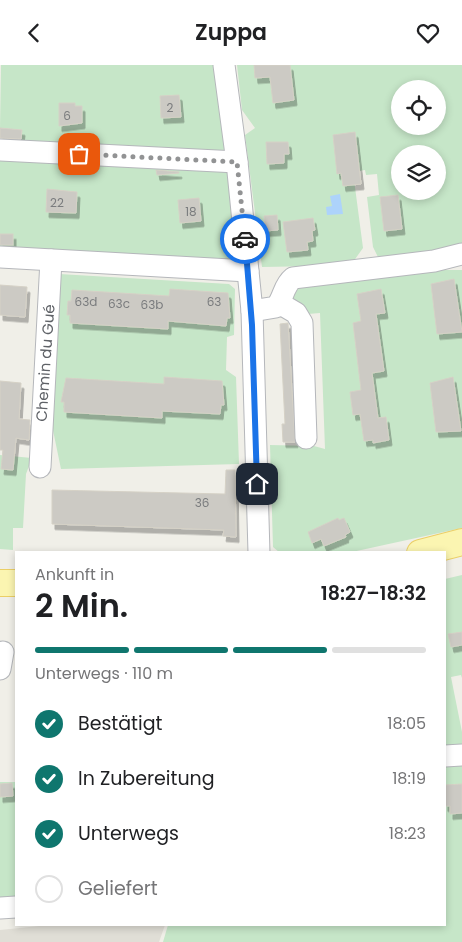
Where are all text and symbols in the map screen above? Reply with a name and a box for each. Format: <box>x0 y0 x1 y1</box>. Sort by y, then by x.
text: Zuppa <box>195 17 267 48</box>
icon: back <box>20 19 48 47</box>
icon: heart <box>414 19 442 47</box>
map controls <box>391 80 446 200</box>
button: locate <box>391 80 446 135</box>
house number: 2 <box>167 99 174 116</box>
house number: 6 <box>63 107 71 124</box>
pin <box>58 133 100 175</box>
icon: bag <box>65 140 93 168</box>
button: layers <box>391 145 446 200</box>
house number: 22 <box>50 194 64 211</box>
house number: 18 <box>185 203 197 220</box>
courier <box>220 214 270 264</box>
icon: car <box>231 225 259 253</box>
house number: 63d <box>75 293 97 310</box>
house number: 63 <box>207 293 221 310</box>
house number: 63c <box>108 295 130 312</box>
house number: 63b <box>141 296 163 313</box>
street label: Chemin du Gué <box>30 304 60 422</box>
pin <box>236 463 278 505</box>
icon: home <box>243 470 271 498</box>
house number: 36 <box>195 494 209 511</box>
text: Ankunft in <box>35 563 114 586</box>
text: 18:27–18:32 <box>321 580 426 607</box>
text: 2 Min. <box>35 583 128 628</box>
text: Unterwegs · 110 m <box>35 662 173 685</box>
icon: check <box>35 710 63 738</box>
text: Bestätigt <box>78 710 162 737</box>
text: 18:05 <box>387 712 426 735</box>
icon: check <box>35 765 63 793</box>
text: In Zubereitung <box>78 765 215 792</box>
text: 18:19 <box>392 767 426 790</box>
icon: check <box>35 820 63 848</box>
text: Unterwegs <box>78 820 179 847</box>
text: 18:23 <box>389 822 426 845</box>
text: Geliefert <box>78 875 158 902</box>

